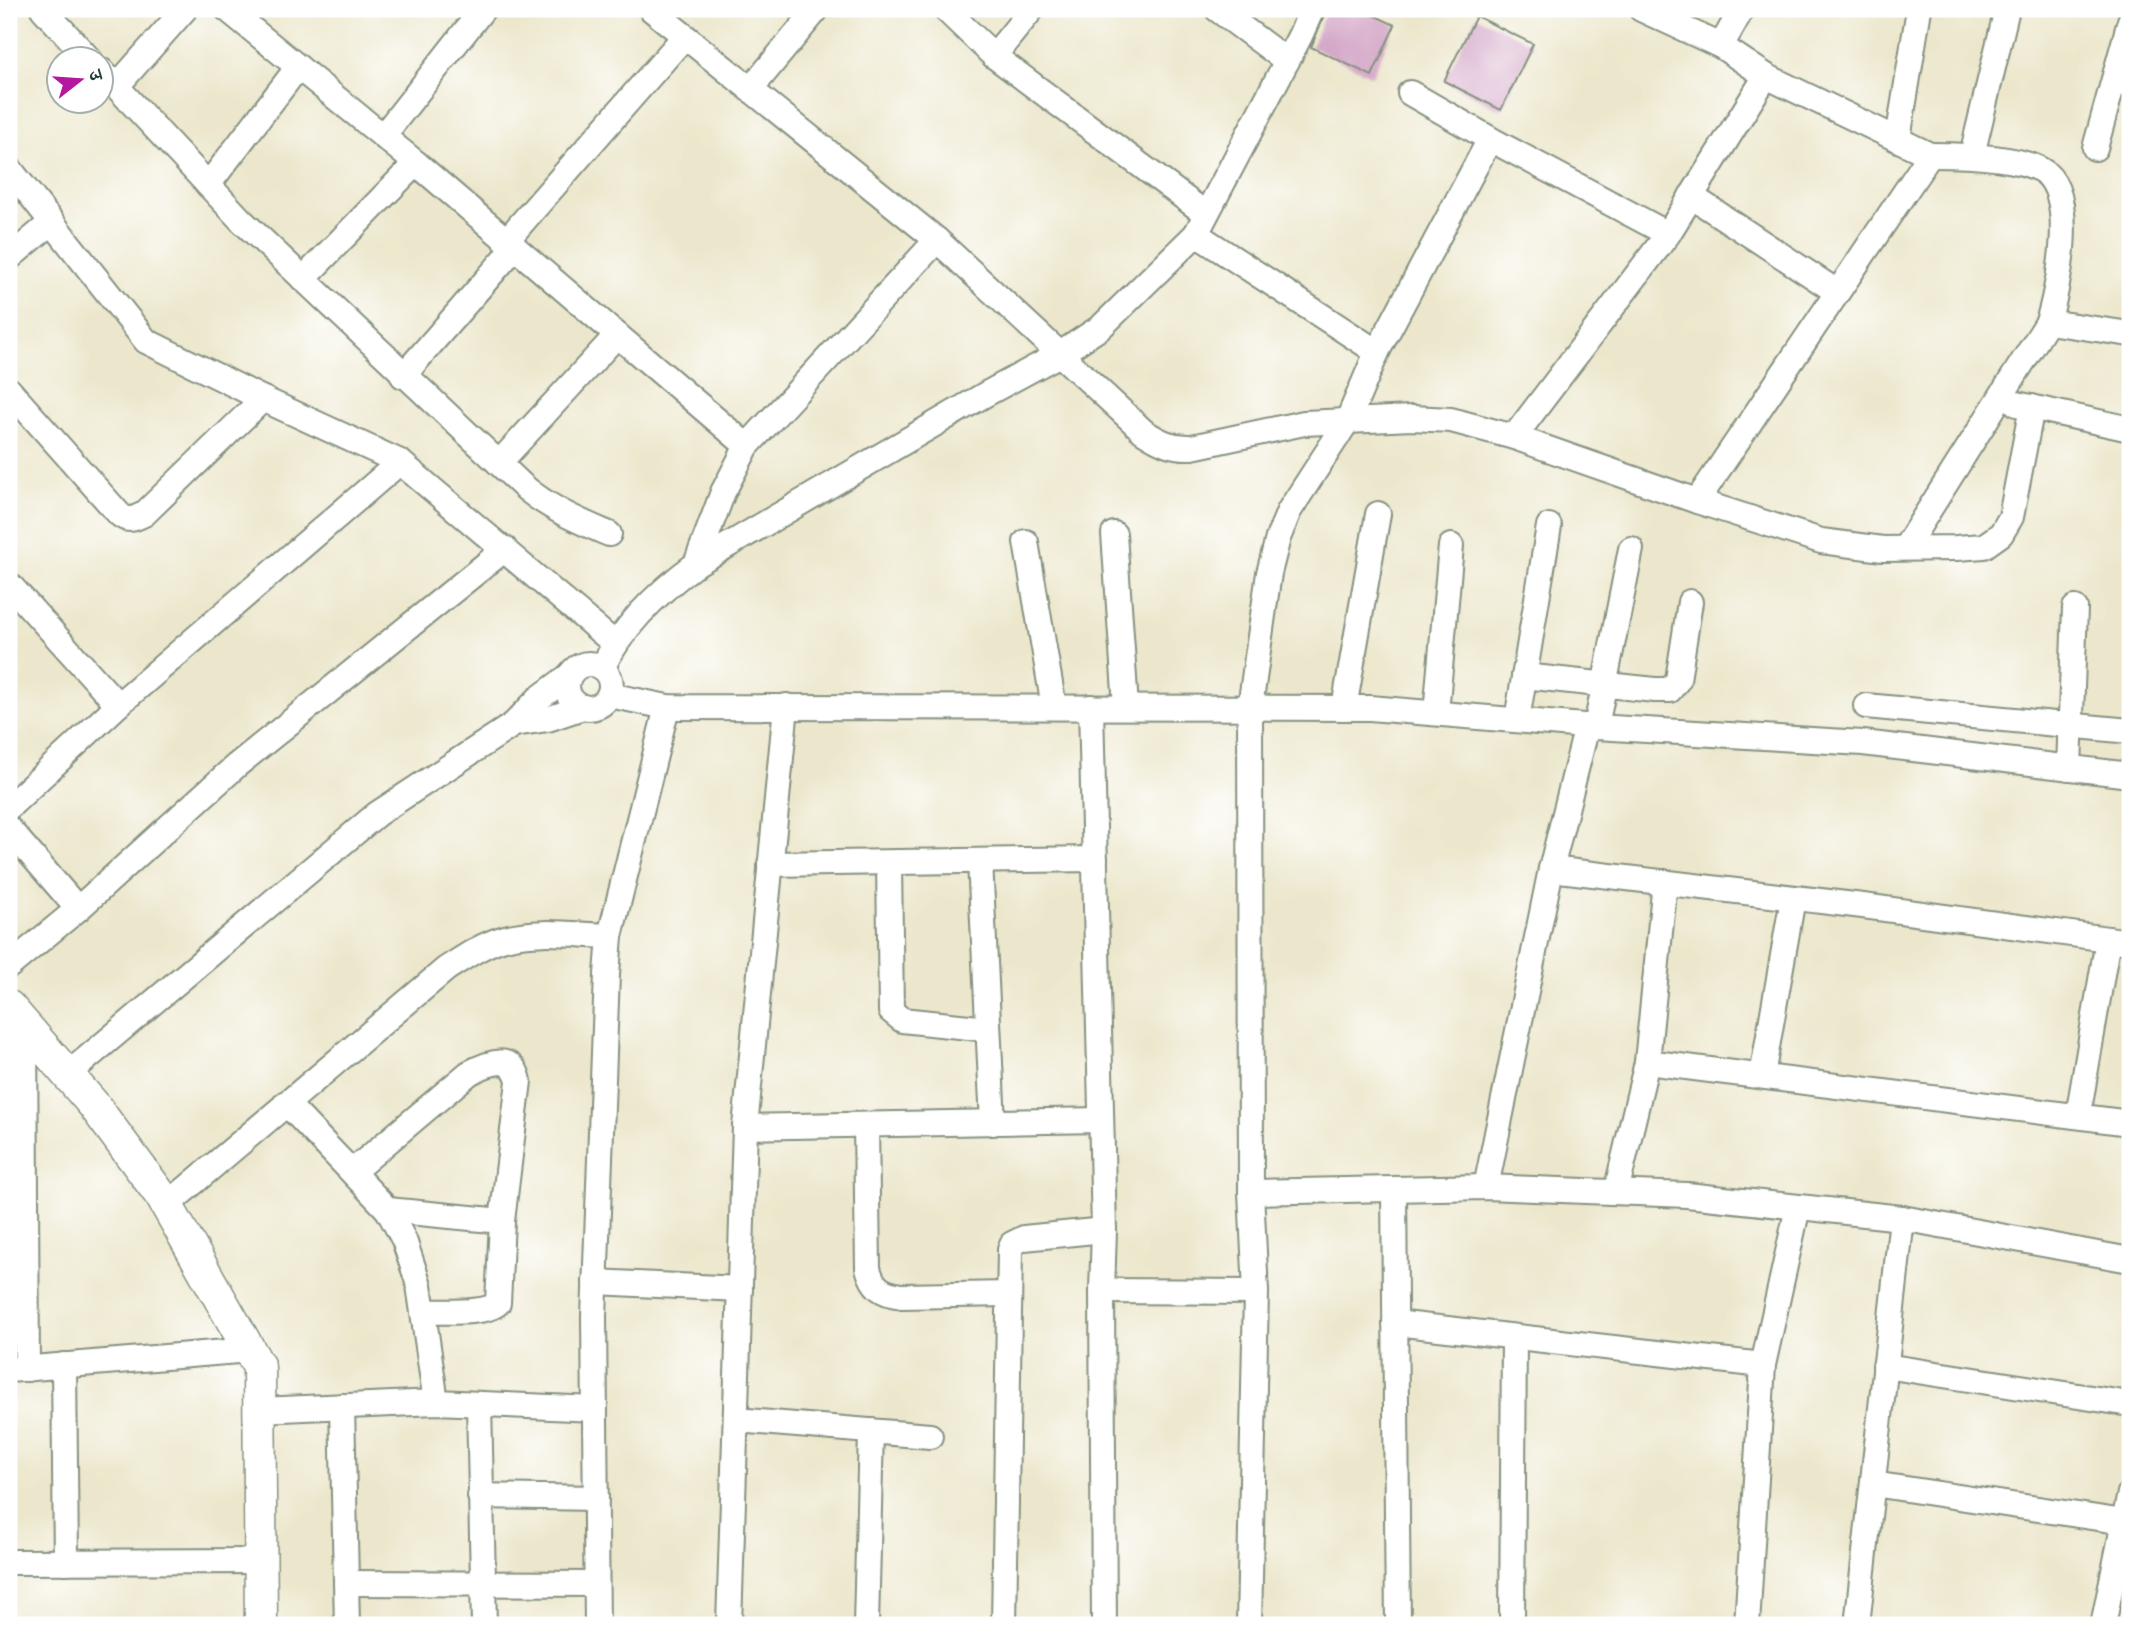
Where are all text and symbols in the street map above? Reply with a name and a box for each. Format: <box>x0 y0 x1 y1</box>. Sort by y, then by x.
north arrow <box>46 46 116 116</box>
text: उ <box>82 65 109 85</box>

